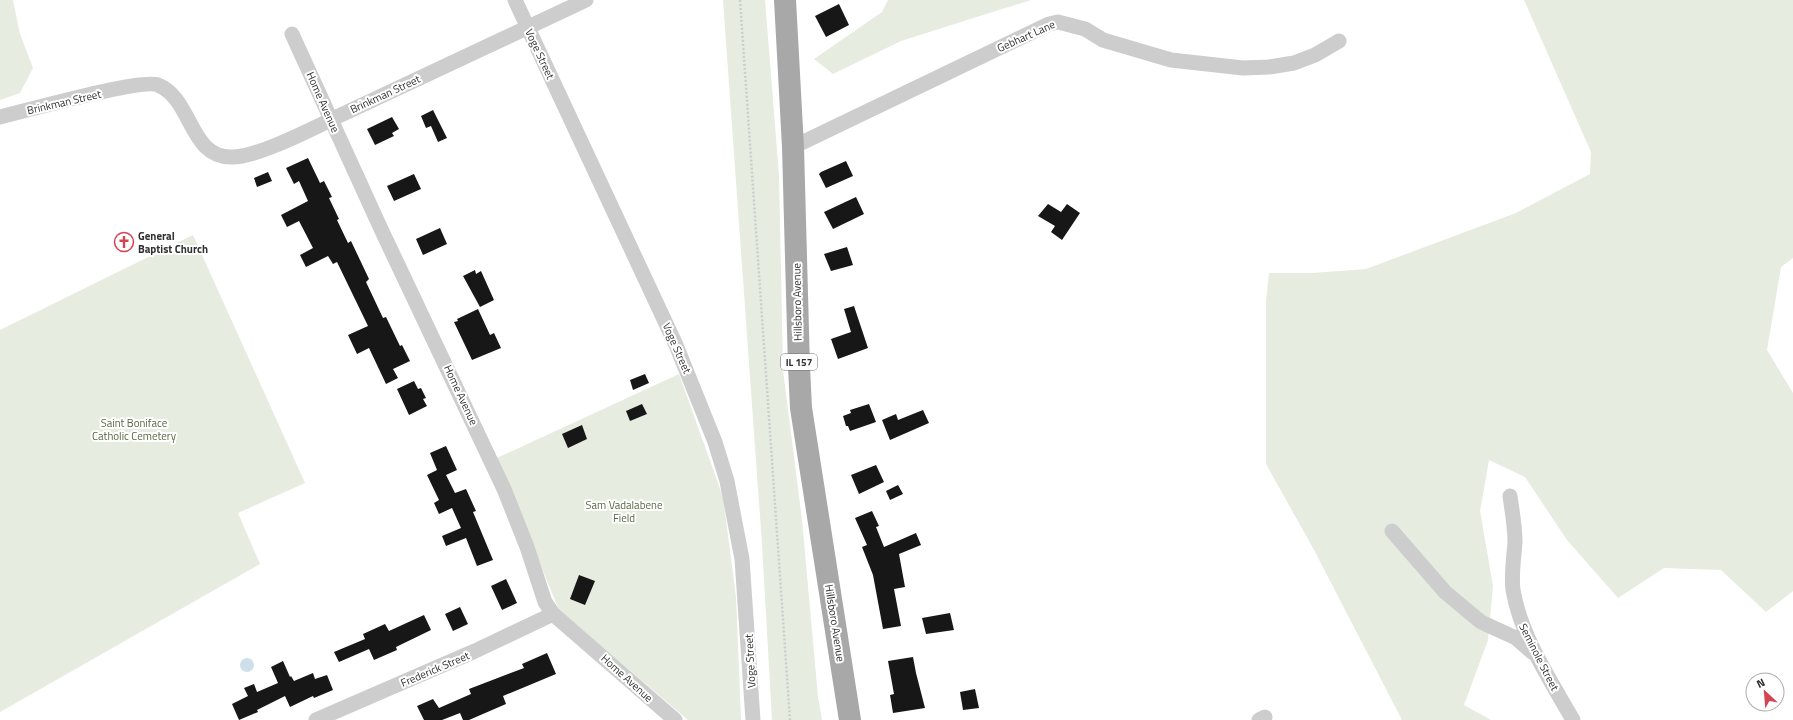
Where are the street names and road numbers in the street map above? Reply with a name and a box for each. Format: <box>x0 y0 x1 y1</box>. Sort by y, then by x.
street label: Gebhart Lane <box>994 16 1058 56</box>
street label: Voge Street <box>521 26 559 82</box>
street label: Home Avenue <box>303 69 344 135</box>
street label: Brinkman Street <box>347 71 423 117</box>
street label: Brinkman Street <box>25 86 103 118</box>
street label: Hillsboro Avenue <box>788 262 806 341</box>
street label: Voge Street <box>659 320 695 376</box>
road number: IL 157 <box>781 354 817 370</box>
street label: Home Avenue <box>440 362 482 428</box>
street label: Hillsboro Avenue <box>821 583 849 663</box>
street label: Seminole Street <box>1515 621 1563 694</box>
street label: Voge Street <box>741 634 759 688</box>
street label: Frederick Street <box>398 647 472 691</box>
street label: Home Avenue <box>598 650 657 706</box>

